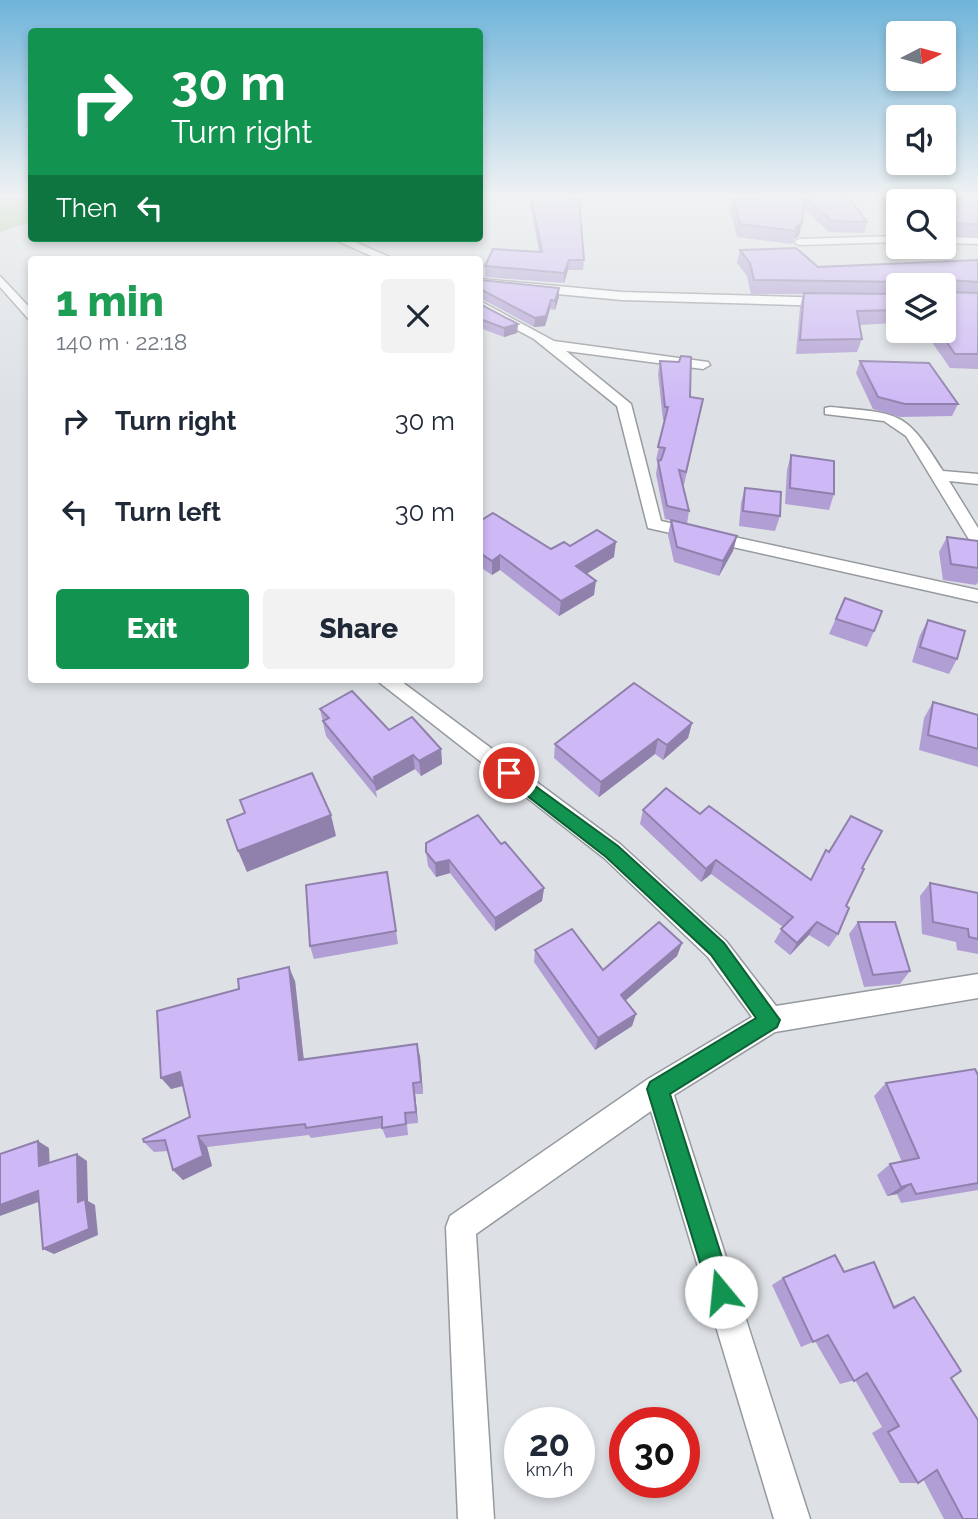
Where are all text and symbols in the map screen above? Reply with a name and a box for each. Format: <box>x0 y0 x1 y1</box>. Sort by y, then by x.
north arrow <box>886 21 956 91</box>
map controls <box>886 21 956 343</box>
text: 30 m <box>171 54 286 111</box>
icon: right <box>56 56 147 147</box>
button: sound <box>886 105 956 175</box>
text: Turn right <box>171 113 312 150</box>
icon: left <box>131 189 169 227</box>
button: search <box>886 189 956 259</box>
text: Then <box>56 193 117 223</box>
button: layers <box>886 273 956 343</box>
text: 1 min <box>56 277 164 326</box>
button: close <box>381 279 455 353</box>
text: 140 m · 22:18 <box>56 328 187 355</box>
icon: right <box>56 402 94 440</box>
text: Turn right <box>115 406 236 436</box>
text: 30 m <box>395 406 455 436</box>
icon: left <box>56 493 94 531</box>
text: Turn left <box>115 497 221 527</box>
text: 30 m <box>395 497 455 527</box>
button: Exit <box>56 589 249 669</box>
button: Share <box>263 589 455 669</box>
pin <box>479 743 539 803</box>
icon: arrive <box>490 754 528 792</box>
position arrow <box>684 1255 758 1329</box>
speed limit sign: 30 <box>609 1407 700 1498</box>
text: 20 <box>529 1423 570 1464</box>
text: km/h <box>526 1459 573 1480</box>

